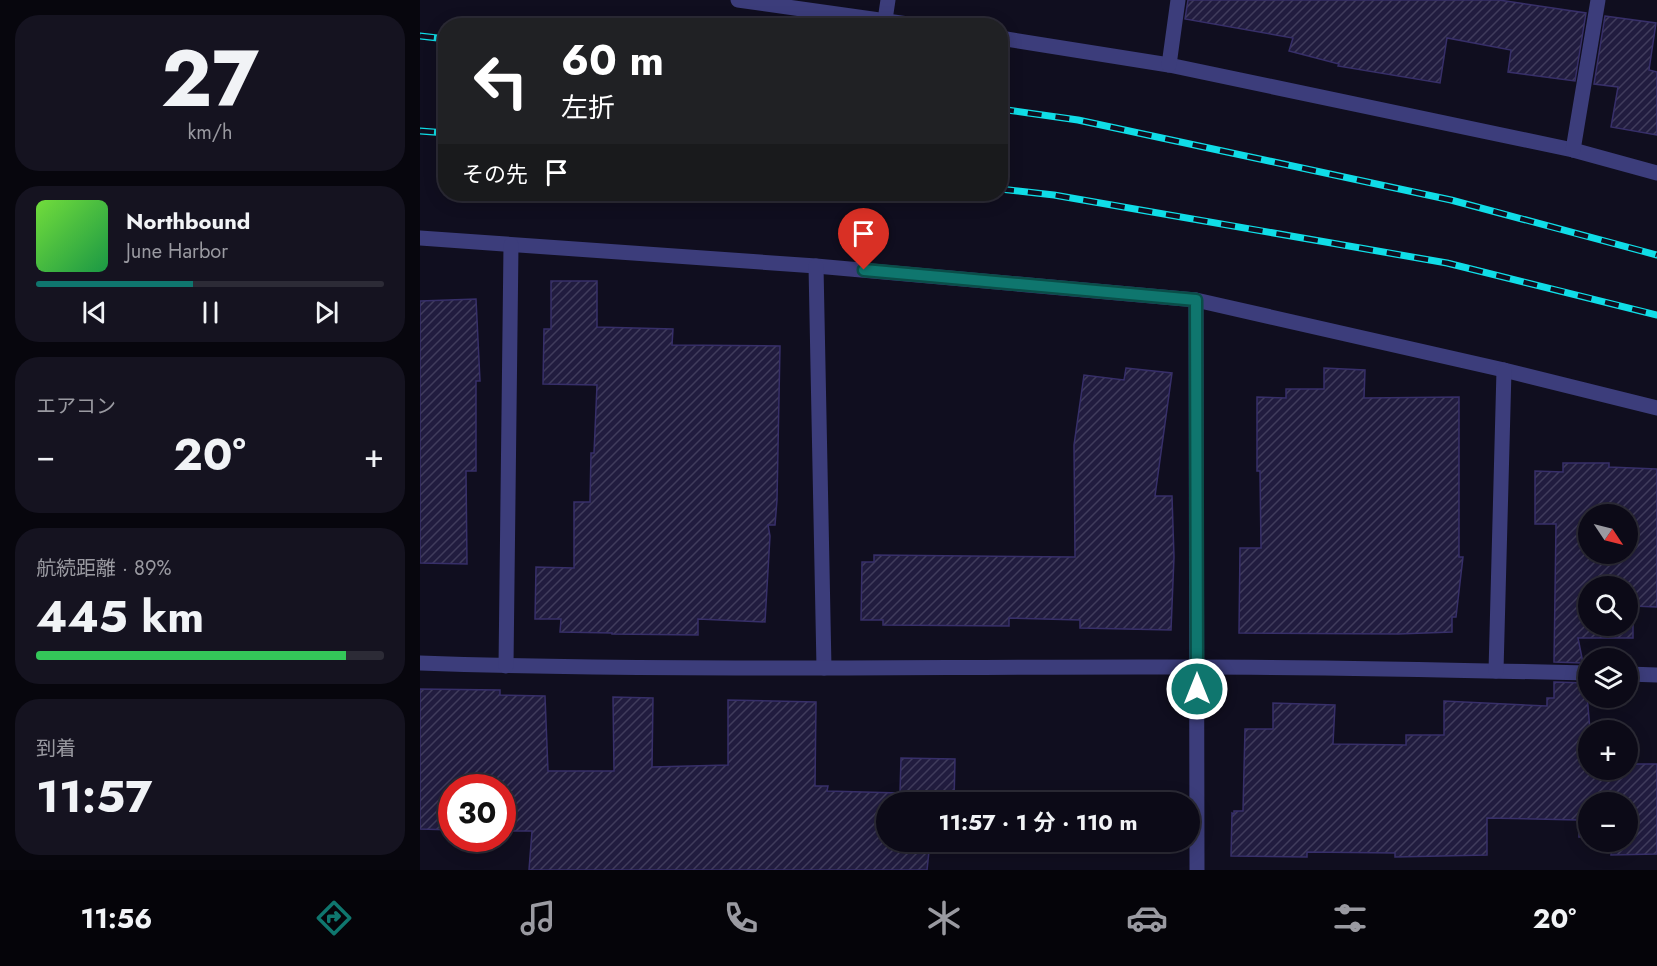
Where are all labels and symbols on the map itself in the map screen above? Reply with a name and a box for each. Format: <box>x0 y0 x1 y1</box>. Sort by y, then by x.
pin <box>838 208 889 270</box>
north arrow <box>1578 504 1638 564</box>
position arrow <box>1165 657 1229 721</box>
speed limit sign: 30 <box>438 774 516 852</box>

